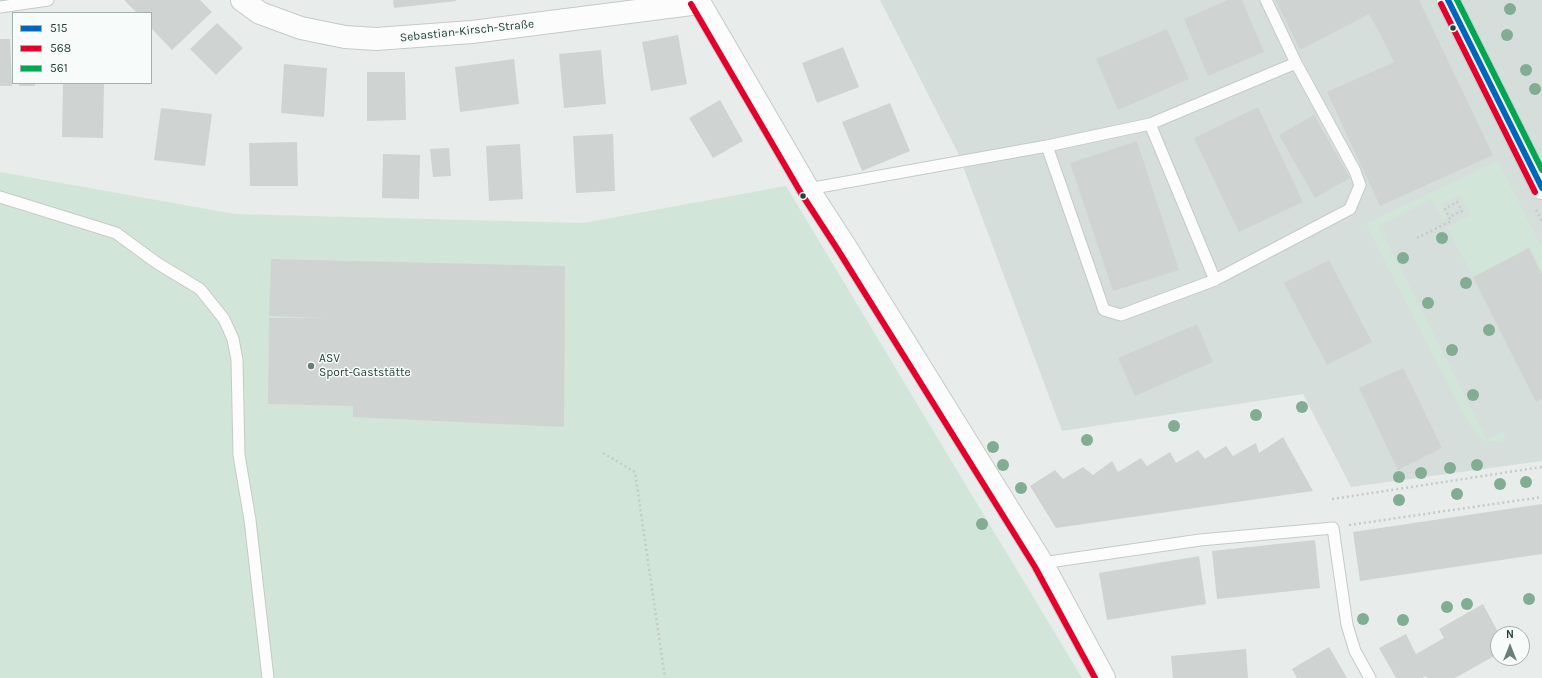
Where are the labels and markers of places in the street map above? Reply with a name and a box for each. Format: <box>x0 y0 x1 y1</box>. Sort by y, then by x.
unlabelled marker <box>1448 23 1458 33</box>
unlabelled marker <box>798 191 808 201</box>
place label: ASV Sport-Gaststätte <box>319 352 411 380</box>
marker: ASV Sport-Gaststätte <box>306 361 316 371</box>

